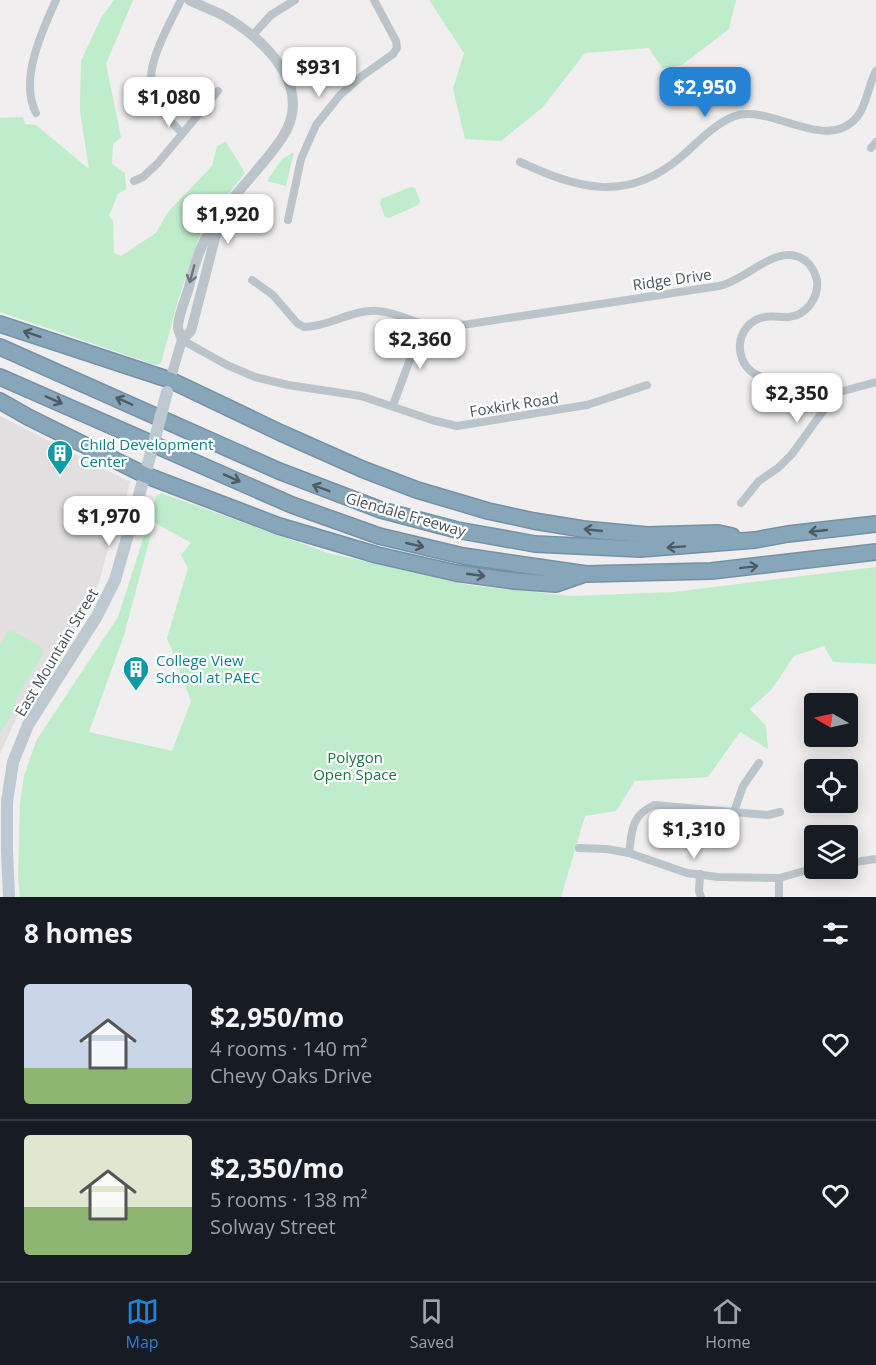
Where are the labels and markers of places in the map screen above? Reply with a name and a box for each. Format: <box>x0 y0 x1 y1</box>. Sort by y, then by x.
pin: $931 <box>283 47 355 98</box>
pin: $2,950 <box>656 67 754 118</box>
pin: $1,080 <box>120 77 218 128</box>
pin: $1,920 <box>179 194 277 245</box>
pin: $2,360 <box>371 319 469 370</box>
pin: $2,350 <box>748 373 846 424</box>
place label: Child Development Center <box>80 434 213 471</box>
building icon: Child Development Center <box>45 438 75 476</box>
pin: $1,970 <box>60 496 158 547</box>
place label: College View School at PAEC <box>156 650 260 687</box>
building icon: College View School at PAEC <box>121 654 151 692</box>
pin: $1,310 <box>645 809 743 860</box>

